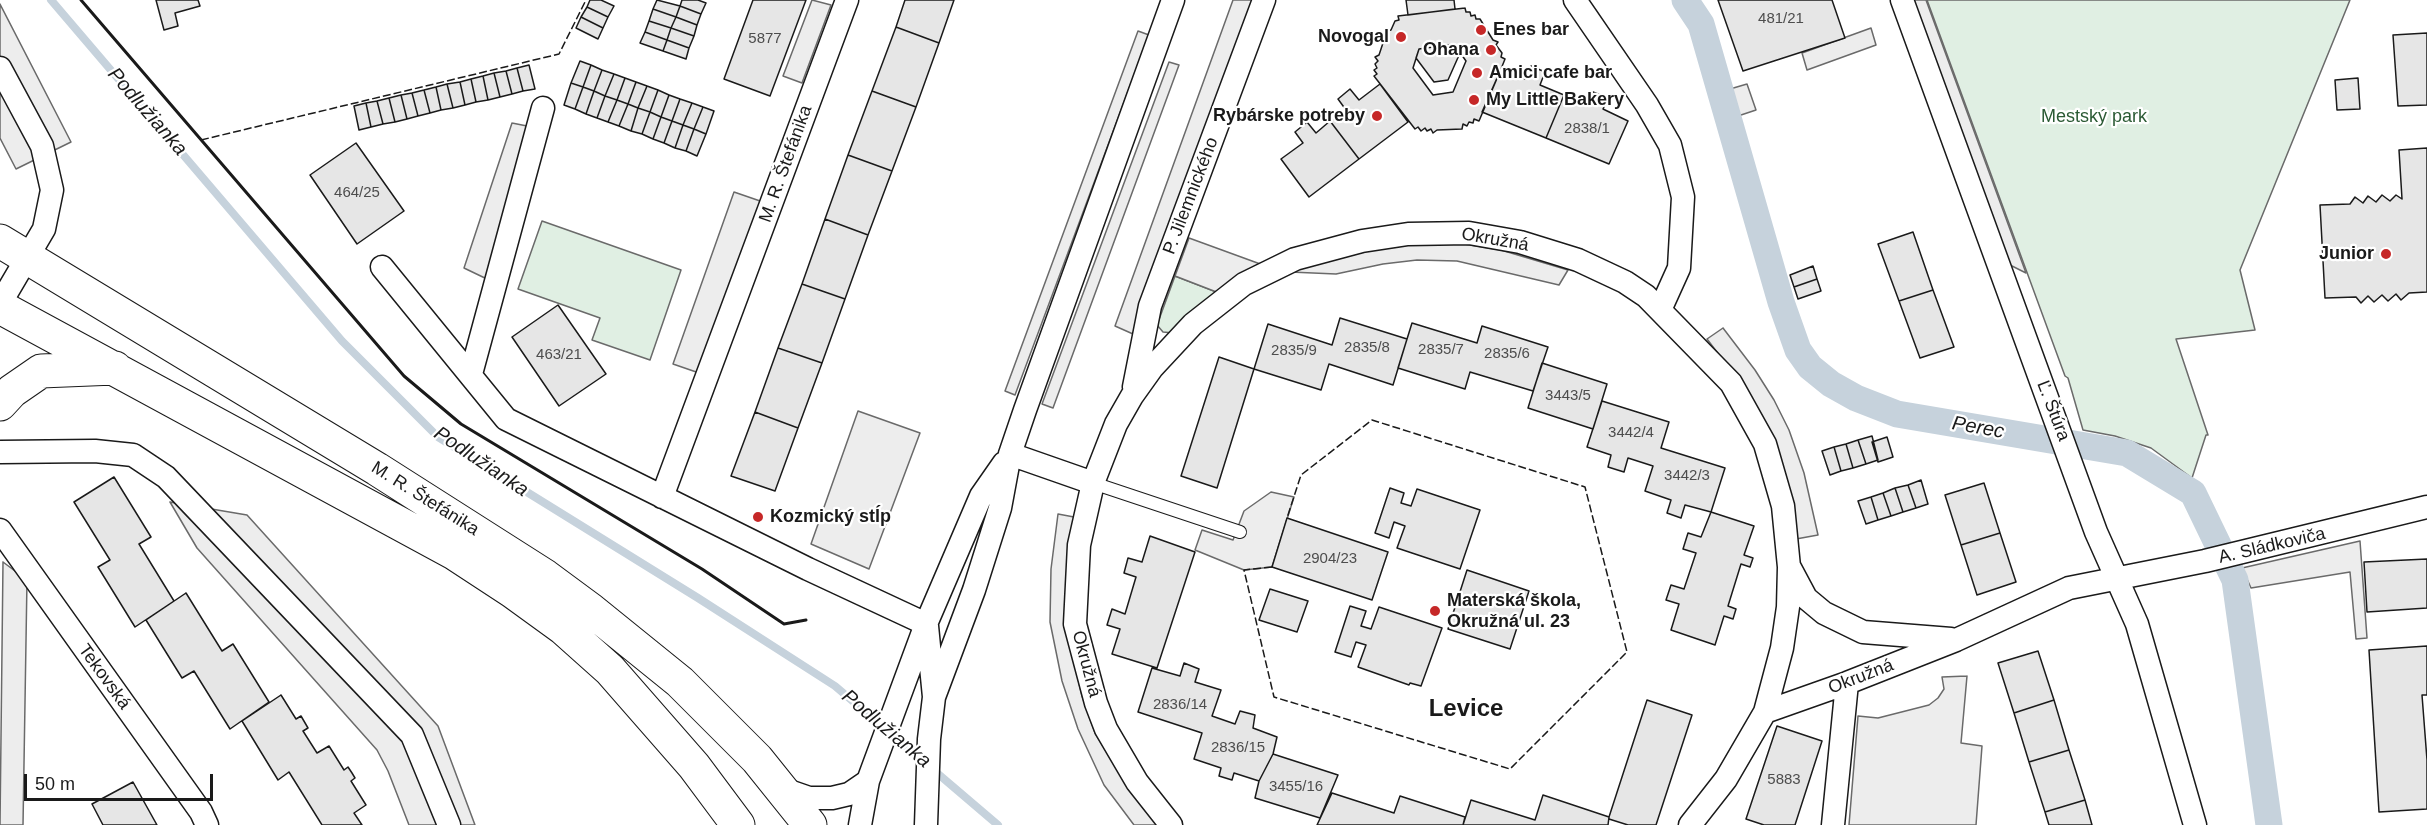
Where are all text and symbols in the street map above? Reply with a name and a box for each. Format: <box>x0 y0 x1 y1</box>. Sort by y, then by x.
house number: 481/21 <box>1758 10 1804 28</box>
place label: Enes bar <box>1493 19 1569 41</box>
marker: Enes bar <box>1474 23 1488 37</box>
place label: Novogal <box>1318 26 1389 48</box>
house number: 5877 <box>748 30 782 48</box>
marker: Novogal <box>1394 30 1408 44</box>
place label: Ohana <box>1423 39 1479 61</box>
marker: Ohana <box>1484 43 1498 57</box>
place label: Amici cafe bar <box>1489 62 1612 84</box>
water label: Podlužianka <box>102 63 192 161</box>
marker: Amici cafe bar <box>1470 66 1484 80</box>
place label: My Little Bakery <box>1486 89 1624 111</box>
marker: My Little Bakery <box>1467 93 1481 107</box>
street label: M. R. Štefánika <box>755 102 817 226</box>
place label: Rybárske potreby <box>1213 105 1365 127</box>
park label: Mestský park <box>2041 106 2147 128</box>
marker: Rybárske potreby <box>1370 109 1384 123</box>
house number: 2838/1 <box>1564 120 1610 138</box>
street label: P. Jilemnického <box>1159 134 1223 258</box>
house number: 464/25 <box>334 184 380 202</box>
street label: Okružná <box>1460 223 1530 257</box>
place label: Junior <box>2319 243 2374 265</box>
marker: Junior <box>2379 247 2393 261</box>
house number: 2835/8 <box>1344 339 1390 357</box>
house number: 2835/7 <box>1418 341 1464 359</box>
house number: 2835/9 <box>1271 342 1317 360</box>
house number: 2835/6 <box>1484 345 1530 363</box>
house number: 463/21 <box>536 346 582 364</box>
street label: Ľ. Štúra <box>2032 378 2074 444</box>
house number: 3443/5 <box>1545 387 1591 405</box>
water label: Perec <box>1950 412 2006 444</box>
water label: Podlužianka <box>429 422 533 502</box>
house number: 3442/4 <box>1608 424 1654 442</box>
street label: M. R. Štefánika <box>367 457 483 541</box>
house number: 3442/3 <box>1664 467 1710 485</box>
place label: Kozmický stĺp <box>770 506 891 528</box>
marker: Kozmický stĺp <box>751 510 765 524</box>
street label: A. Sládkoviča <box>2216 523 2328 569</box>
house number: 2904/23 <box>1303 550 1357 568</box>
place label: Materská škola, Okružná ul. 23 <box>1447 590 1581 632</box>
marker: Materská škola, Okružná ul. 23 <box>1428 604 1442 618</box>
street label: Okružná <box>1067 628 1105 700</box>
street label: Tekovská <box>73 640 135 714</box>
street label: Okružná <box>1825 655 1897 699</box>
water label: Podlužianka <box>837 685 935 773</box>
district label: Levice <box>1429 695 1503 723</box>
house number: 2836/14 <box>1153 696 1207 714</box>
house number: 2836/15 <box>1211 739 1265 757</box>
scale bar <box>27 762 216 800</box>
house number: 5883 <box>1767 771 1801 789</box>
text: 50 m <box>35 774 75 794</box>
house number: 3455/16 <box>1269 778 1323 796</box>

